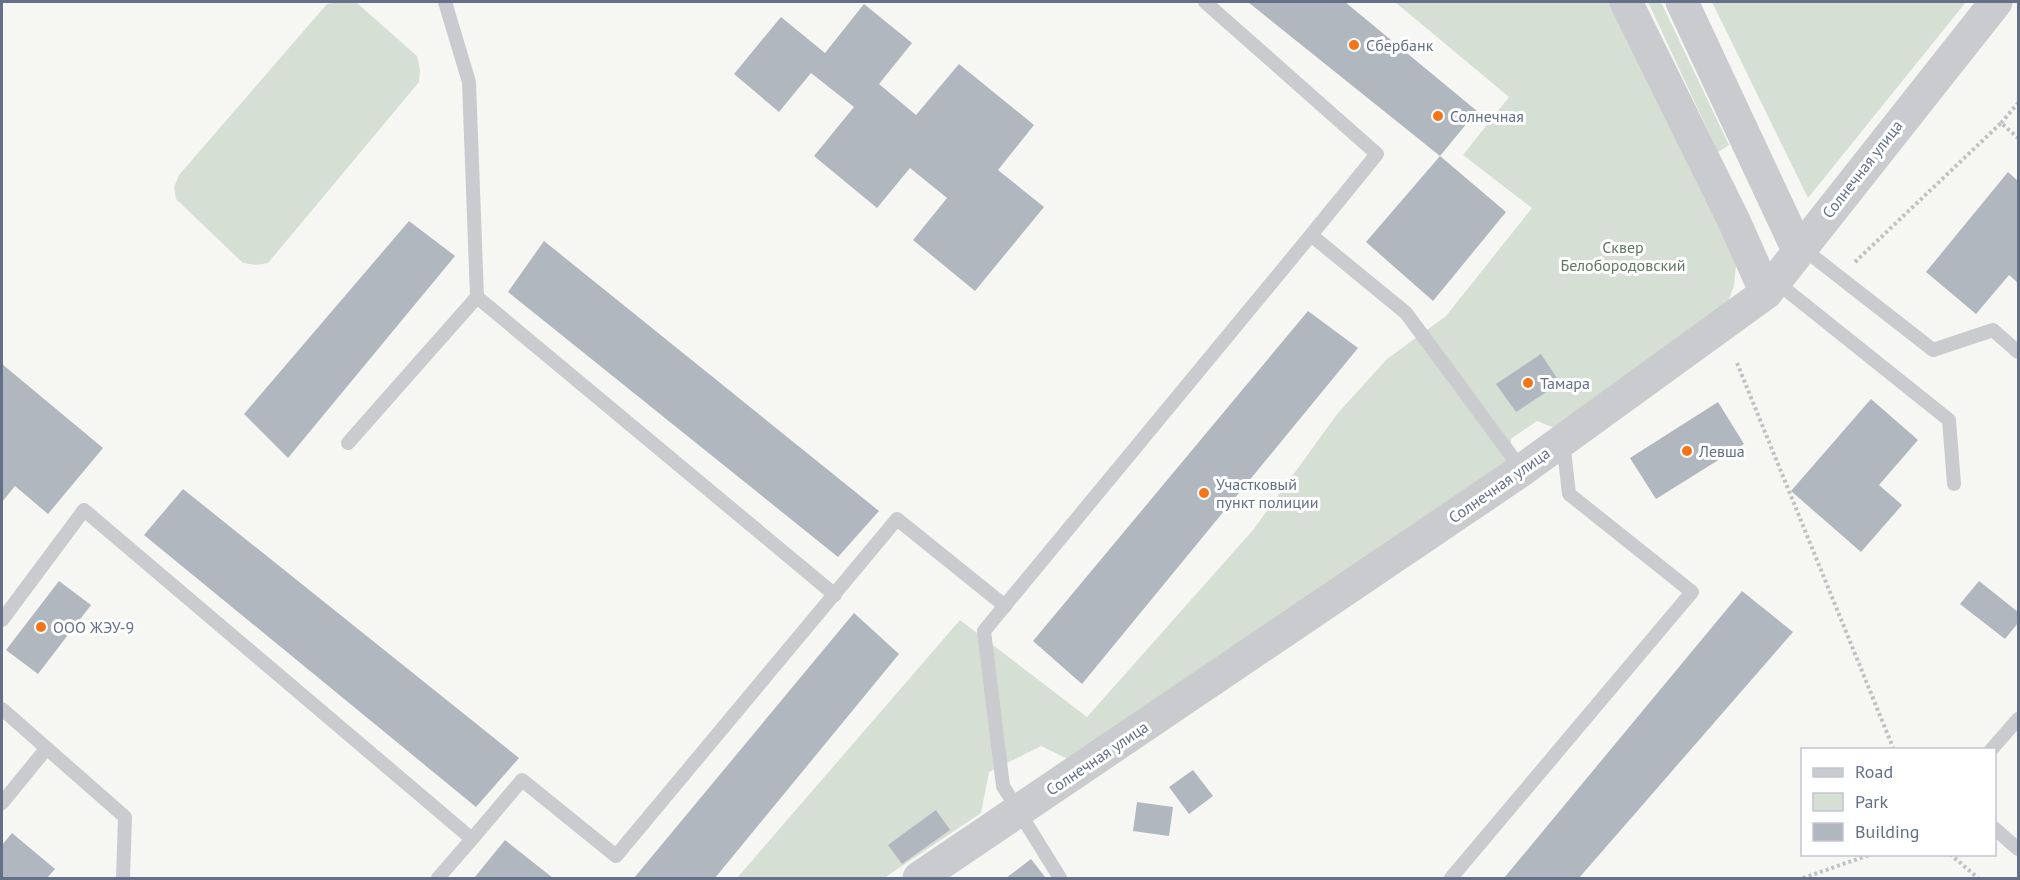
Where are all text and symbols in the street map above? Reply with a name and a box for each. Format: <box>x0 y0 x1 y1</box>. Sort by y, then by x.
place label: Сбербанк <box>1366 35 1434 55</box>
marker: Сбербанк <box>1347 38 1361 52</box>
place label: Солнечная <box>1450 106 1524 126</box>
marker: Солнечная <box>1431 109 1445 123</box>
street label: Солнечная улица <box>1818 116 1906 222</box>
park label: Сквер Белобородовский <box>1560 237 1686 275</box>
place label: Тамара <box>1540 373 1590 393</box>
marker: Тамара <box>1521 376 1535 390</box>
place label: Левша <box>1698 441 1745 461</box>
street label: Солнечная улица <box>1445 443 1553 527</box>
marker: Левша <box>1680 444 1694 458</box>
place label: Участковый пункт полиции <box>1216 474 1319 512</box>
marker: Участковый пункт полиции <box>1197 486 1211 500</box>
place label: ООО ЖЭУ-9 <box>53 617 134 637</box>
marker: ООО ЖЭУ-9 <box>34 620 48 634</box>
street label: Солнечная улица <box>1042 716 1152 800</box>
legend <box>1801 748 1996 856</box>
text: Road <box>1855 760 1893 783</box>
text: Park <box>1855 790 1888 813</box>
text: Building <box>1855 820 1919 843</box>

